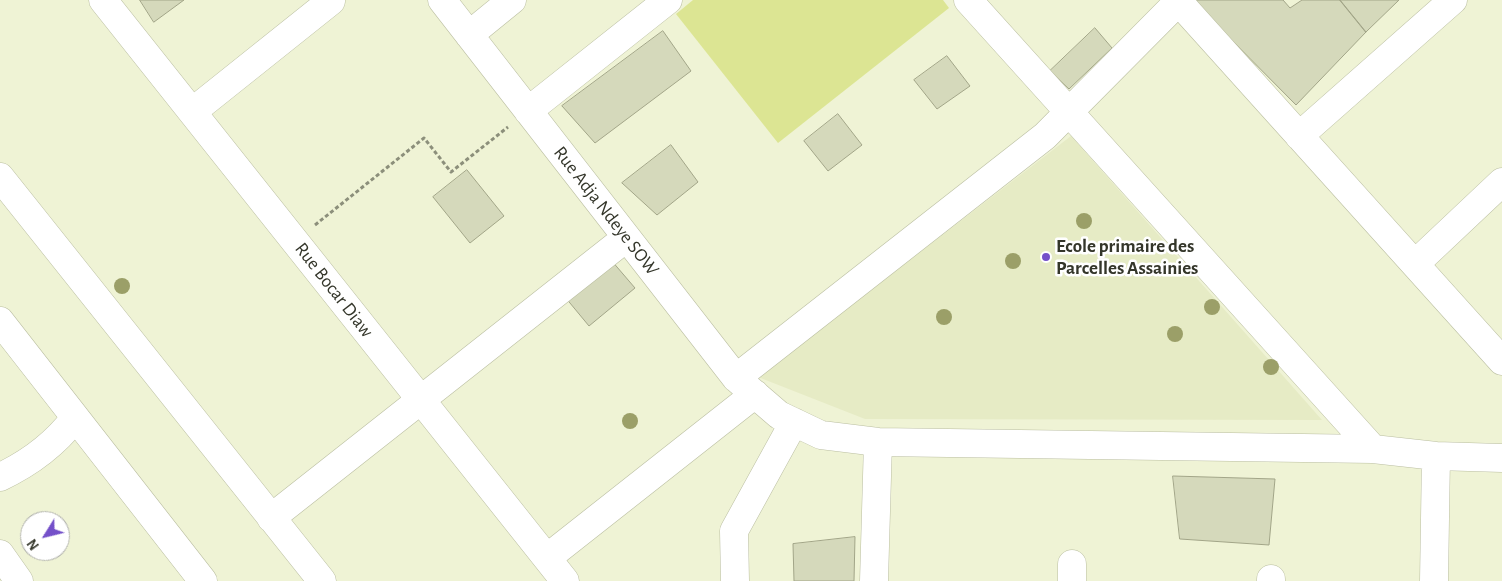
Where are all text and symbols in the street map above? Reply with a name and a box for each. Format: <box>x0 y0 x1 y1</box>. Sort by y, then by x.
street label: Rue Adja Ndeye SOW <box>548 142 664 280</box>
place label: Ecole primaire des Parcelles Assainies <box>1056 235 1198 279</box>
street label: Rue Bocar Diaw <box>290 238 378 342</box>
marker: Ecole primaire des Parcelles Assainies <box>1040 251 1052 263</box>
north arrow <box>20 511 70 561</box>
text: N <box>25 536 42 552</box>

